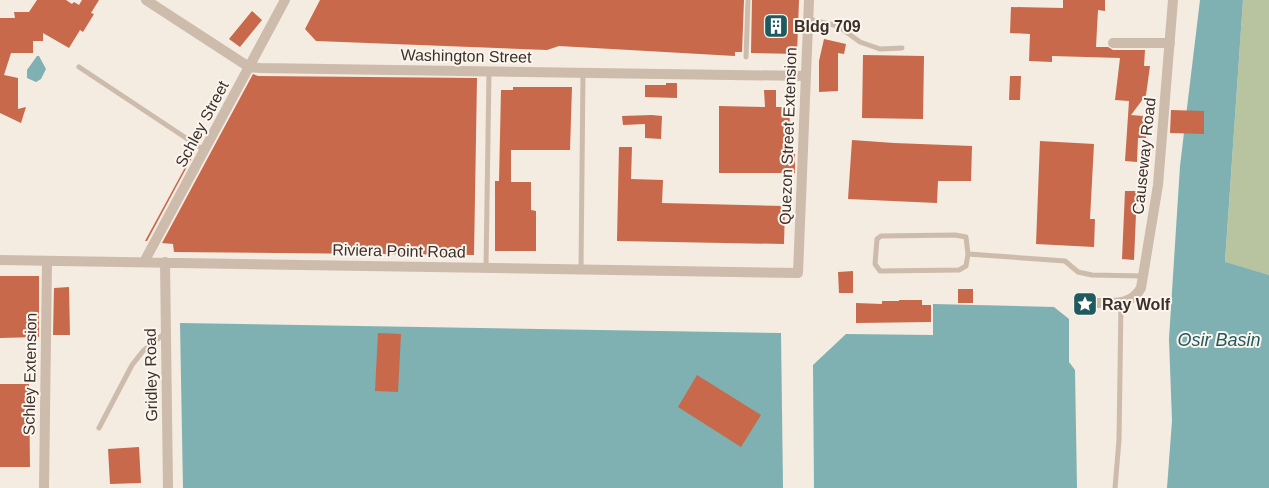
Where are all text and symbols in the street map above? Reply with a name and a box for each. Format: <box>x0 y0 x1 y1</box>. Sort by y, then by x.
building icon: Bldg 709 <box>763 13 789 39</box>
place label: Bldg 709 <box>794 18 861 35</box>
street label: Washington Street <box>400 46 532 66</box>
street label: Quezon Street Extension <box>776 47 800 225</box>
street label: Schley Street <box>172 78 232 170</box>
street label: Causeway Road <box>1129 97 1159 215</box>
street label: Riviera Point Road <box>332 241 466 261</box>
place icon: Ray Wolf <box>1072 291 1098 317</box>
place label: Ray Wolf <box>1102 296 1171 313</box>
street label: Schley Extension <box>20 312 40 436</box>
street label: Gridley Road <box>142 328 160 422</box>
water label: Osir Basin <box>1177 330 1261 350</box>

